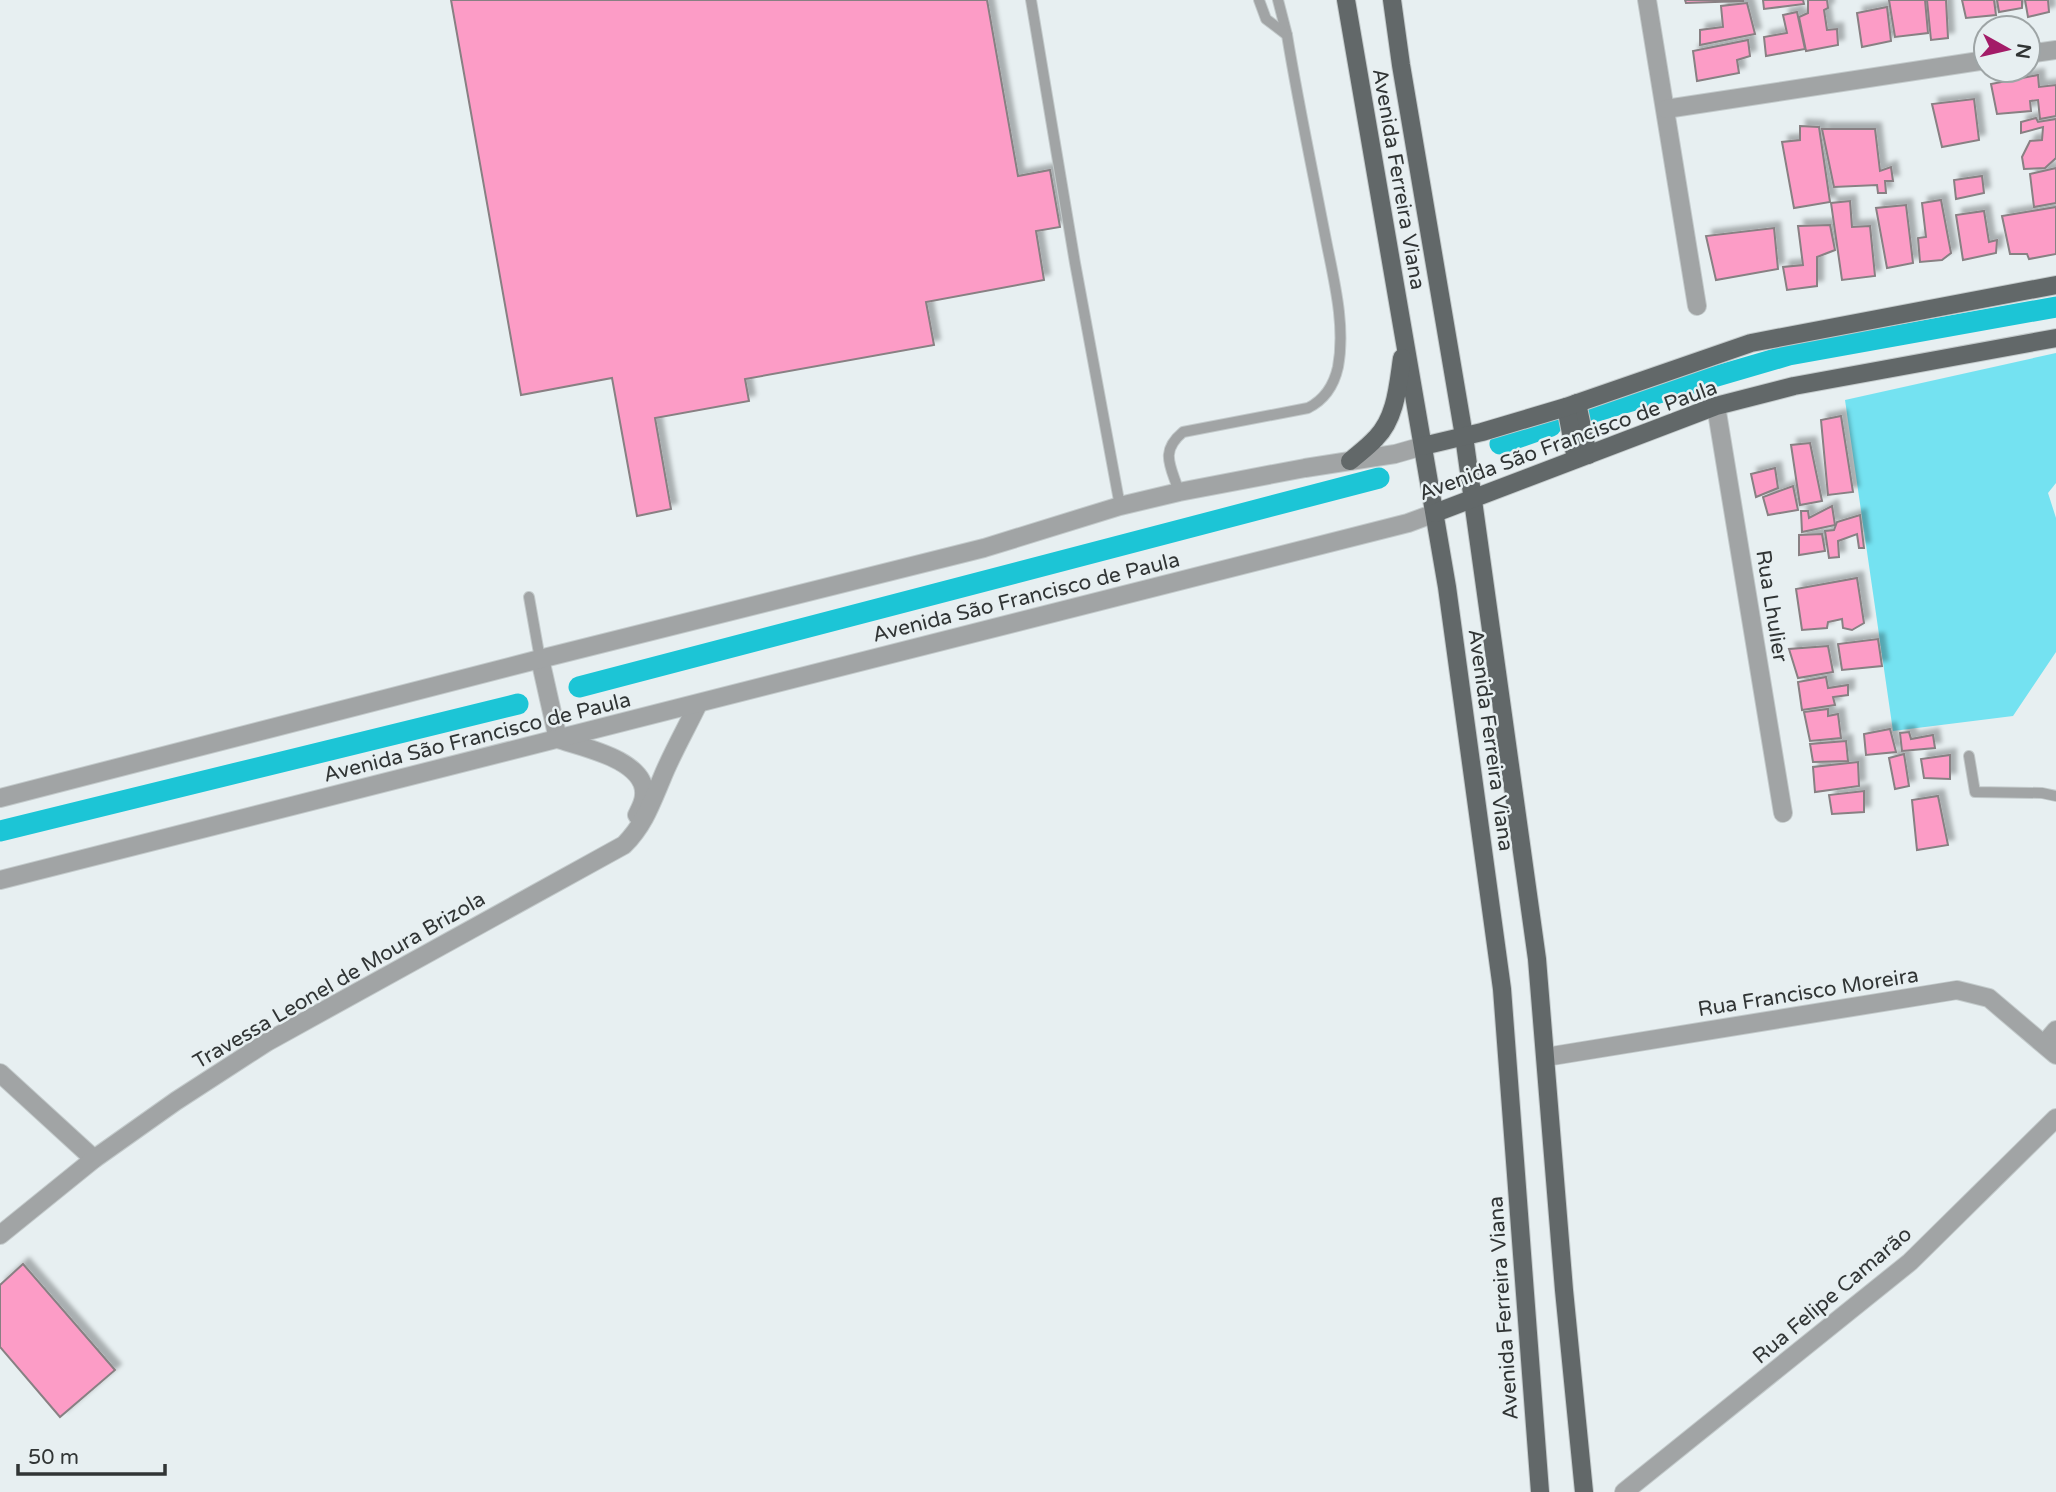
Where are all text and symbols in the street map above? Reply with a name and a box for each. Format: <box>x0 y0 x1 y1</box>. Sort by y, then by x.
north arrow <box>1972 14 2042 84</box>
text: N <box>2011 42 2035 60</box>
street label: Avenida Ferreira Viana <box>1367 66 1430 292</box>
street label: Avenida São Francisco de Paula <box>1416 375 1721 506</box>
street label: Avenida São Francisco de Paula <box>870 547 1182 648</box>
street label: Rua Lhulier <box>1750 548 1793 664</box>
street label: Avenida Ferreira Viana <box>1463 627 1518 853</box>
street label: Avenida São Francisco de Paula <box>321 687 633 788</box>
street label: Travessa Leonel de Moura Brizola <box>189 886 490 1075</box>
street label: Rua Francisco Moreira <box>1696 963 1920 1022</box>
street label: Avenida Ferreira Viana <box>1483 1195 1524 1421</box>
street label: Rua Felipe Camarão <box>1748 1222 1917 1369</box>
scale bar <box>18 1432 164 1476</box>
text: 50 m <box>28 1445 79 1470</box>

